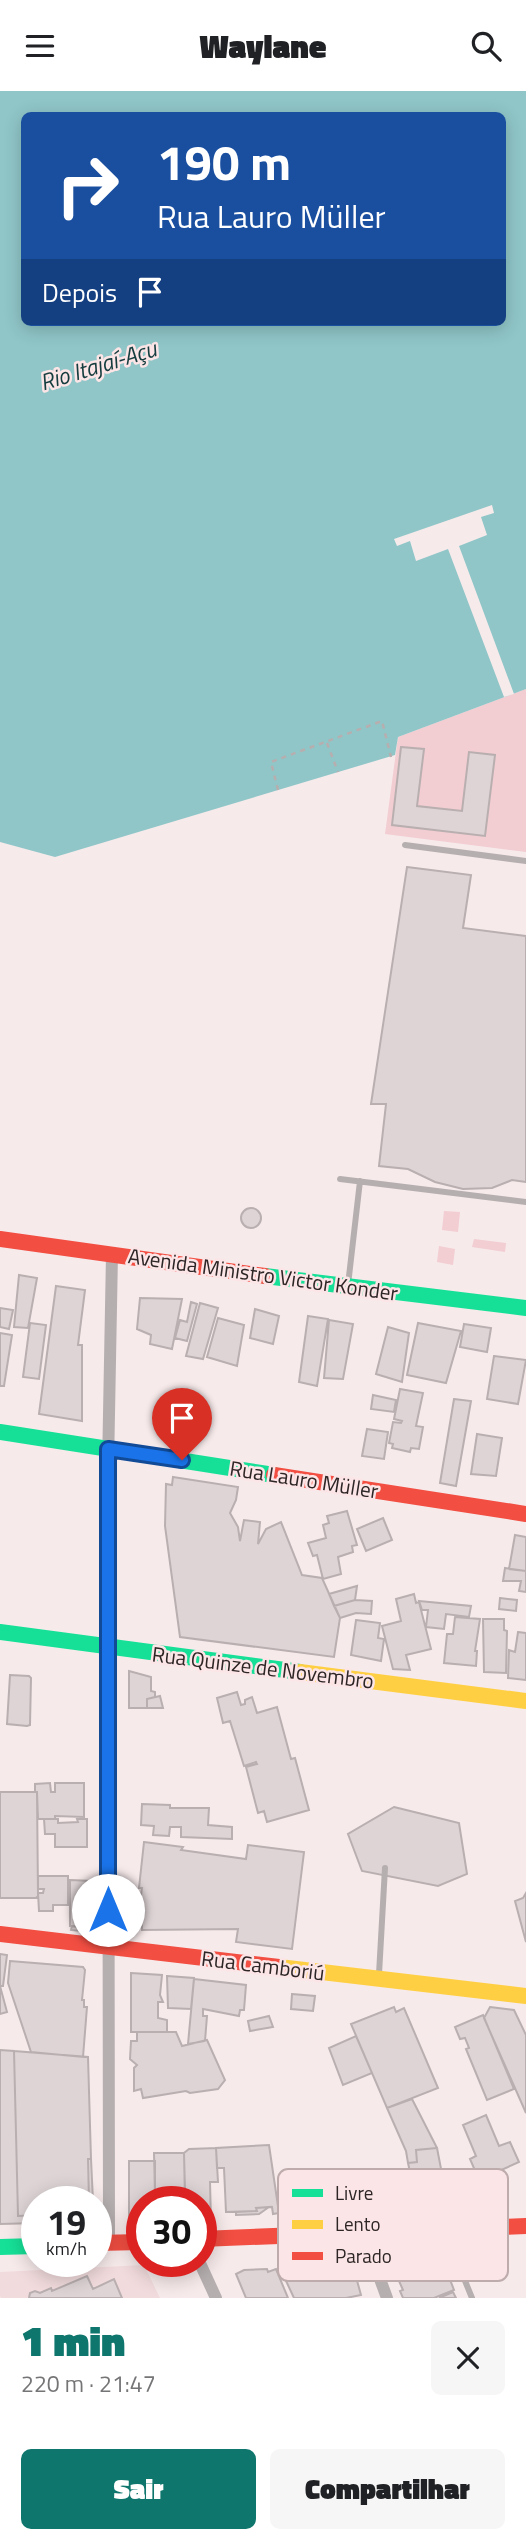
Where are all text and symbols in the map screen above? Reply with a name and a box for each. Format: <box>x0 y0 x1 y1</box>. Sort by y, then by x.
text: Waylane <box>200 22 326 70</box>
icon: menu <box>21 27 59 65</box>
icon: search <box>467 27 505 65</box>
text: 190 m <box>157 124 291 199</box>
icon: right <box>42 140 133 231</box>
text: Rua Lauro Müller <box>157 192 386 240</box>
text: Depois <box>42 273 117 312</box>
icon: arrive <box>131 273 169 311</box>
water label: Rio Itajaí-Açu <box>36 330 162 399</box>
street label: Avenida Ministro Victor Konder <box>126 1239 400 1309</box>
pin <box>152 1388 212 1460</box>
icon: arrive <box>163 1399 201 1437</box>
street label: Rua Lauro Müller <box>227 1451 381 1507</box>
street label: Rua Quinze de Novembro <box>150 1638 376 1696</box>
position arrow <box>71 1873 145 1947</box>
street label: Rua Camboriú <box>200 1942 326 1988</box>
legend <box>278 2169 508 2281</box>
text: Livre <box>335 2178 373 2207</box>
speed limit sign: 30 <box>126 2186 217 2277</box>
text: 19 <box>47 2195 86 2249</box>
text: Lento <box>335 2209 380 2238</box>
text: km/h <box>46 2235 87 2262</box>
text: Parado <box>335 2241 392 2270</box>
text: 1 min <box>21 2308 125 2372</box>
button: close <box>431 2321 505 2395</box>
text: 220 m · 21:47 <box>21 2366 156 2401</box>
button: Sair <box>21 2449 256 2529</box>
button: Compartilhar <box>270 2449 505 2529</box>

